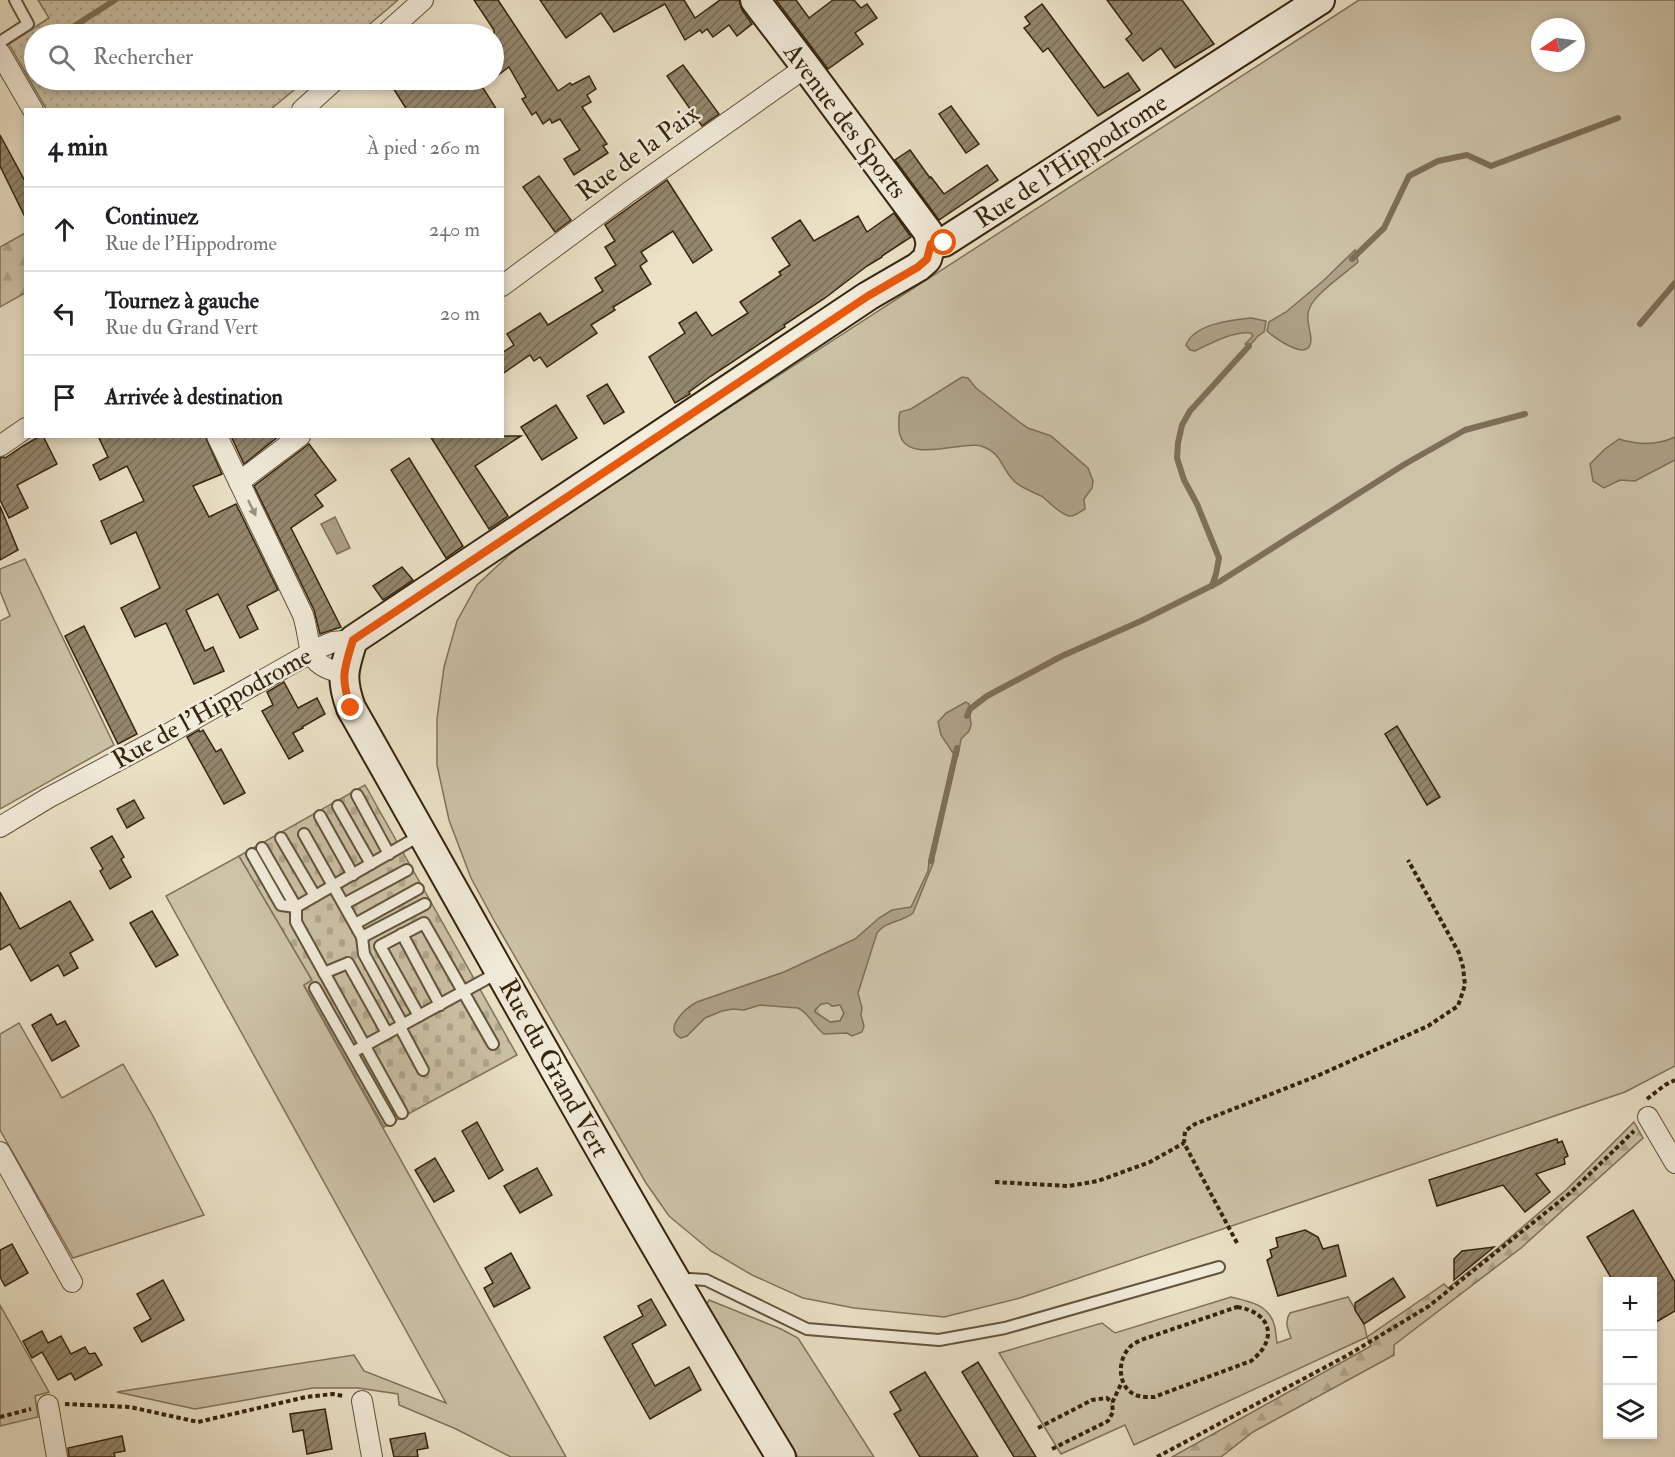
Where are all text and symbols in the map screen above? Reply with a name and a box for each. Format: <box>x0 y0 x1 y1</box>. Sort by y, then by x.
north arrow <box>1531 18 1585 72</box>
search box <box>24 24 504 90</box>
street label: Avenue des Sports <box>775 36 914 206</box>
icon: search <box>45 41 78 74</box>
text: Rechercher <box>93 43 193 71</box>
street label: Rue de l'Hippodrome <box>969 87 1174 236</box>
street label: Rue de la Paix <box>570 98 706 208</box>
text: 4 min <box>48 131 108 163</box>
text: À pied · 260 m <box>367 135 480 160</box>
text: Continuez <box>105 203 198 231</box>
icon: ahead <box>48 213 81 246</box>
text: 240 m <box>429 217 480 242</box>
route start <box>930 229 956 255</box>
text: Rue de l'Hippodrome <box>105 231 277 256</box>
text: Tournez à gauche <box>105 287 259 315</box>
icon: left <box>48 297 81 330</box>
text: 20 m <box>440 301 480 326</box>
text: Rue du Grand Vert <box>105 315 258 340</box>
icon: arrive <box>48 381 81 414</box>
text: Arrivée à destination <box>105 383 283 411</box>
one-way arrow <box>246 499 256 517</box>
street label: Rue de l'Hippodrome <box>107 640 318 777</box>
route end <box>337 694 363 720</box>
street label: Rue du Grand Vert <box>492 973 616 1163</box>
map controls <box>1603 1277 1657 1439</box>
button: + <box>1603 1277 1657 1331</box>
button: − <box>1603 1331 1657 1385</box>
button: layers <box>1603 1385 1657 1439</box>

